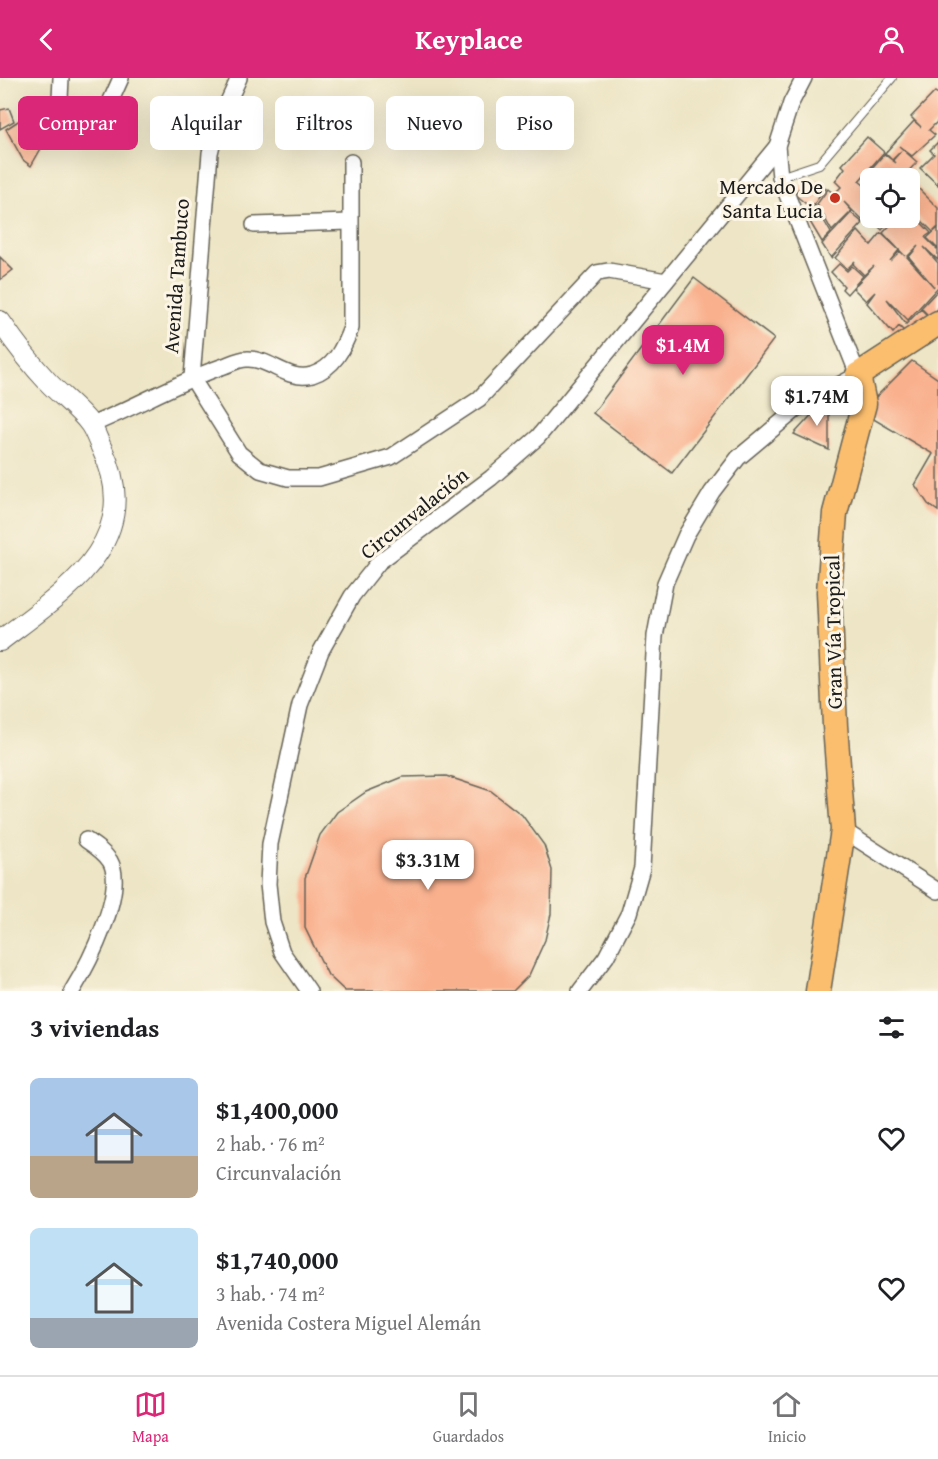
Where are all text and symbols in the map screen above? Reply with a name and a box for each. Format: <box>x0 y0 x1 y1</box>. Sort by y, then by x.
text: Keyplace <box>415 19 523 59</box>
icon: back <box>30 23 63 56</box>
icon: person <box>875 23 908 56</box>
chip: Comprar <box>18 96 138 150</box>
chip: Alquilar <box>150 96 263 150</box>
chip: Filtros <box>275 96 374 150</box>
chip: Nuevo <box>386 96 484 150</box>
chip: Piso <box>496 96 574 150</box>
map controls <box>860 168 920 228</box>
button: locate <box>860 168 920 228</box>
place label: Mercado De Santa Lucia <box>719 171 823 226</box>
marker: Mercado De Santa Lucia <box>828 191 842 205</box>
street label: Avenida Tambuco <box>155 197 197 355</box>
pin: $1.4M <box>641 325 725 376</box>
text: $1.4M <box>656 330 710 359</box>
pin: $1.74M <box>768 376 866 427</box>
text: $1.74M <box>785 381 849 410</box>
street label: Circunvalación <box>353 459 475 566</box>
street label: Gran Vía Tropical <box>816 554 850 710</box>
pin: $3.31M <box>379 840 477 891</box>
text: $3.31M <box>396 845 460 874</box>
text: 3 viviendas <box>30 1008 160 1047</box>
icon: filters <box>875 1011 908 1044</box>
text: $1,400,000 <box>216 1090 338 1129</box>
icon: home <box>78 1102 150 1174</box>
icon: heart <box>875 1122 908 1155</box>
text: 2 hab. · 76 m² <box>216 1129 325 1158</box>
text: Circunvalación <box>216 1158 341 1187</box>
text: $1,740,000 <box>216 1240 338 1279</box>
icon: home <box>78 1252 150 1324</box>
icon: heart <box>875 1272 908 1305</box>
text: 3 hab. · 74 m² <box>216 1279 325 1308</box>
text: Avenida Costera Miguel Alemán <box>216 1308 481 1337</box>
tab: Mapa <box>132 1388 169 1448</box>
tab: Guardados <box>433 1388 504 1448</box>
tab: Inicio <box>768 1388 806 1448</box>

